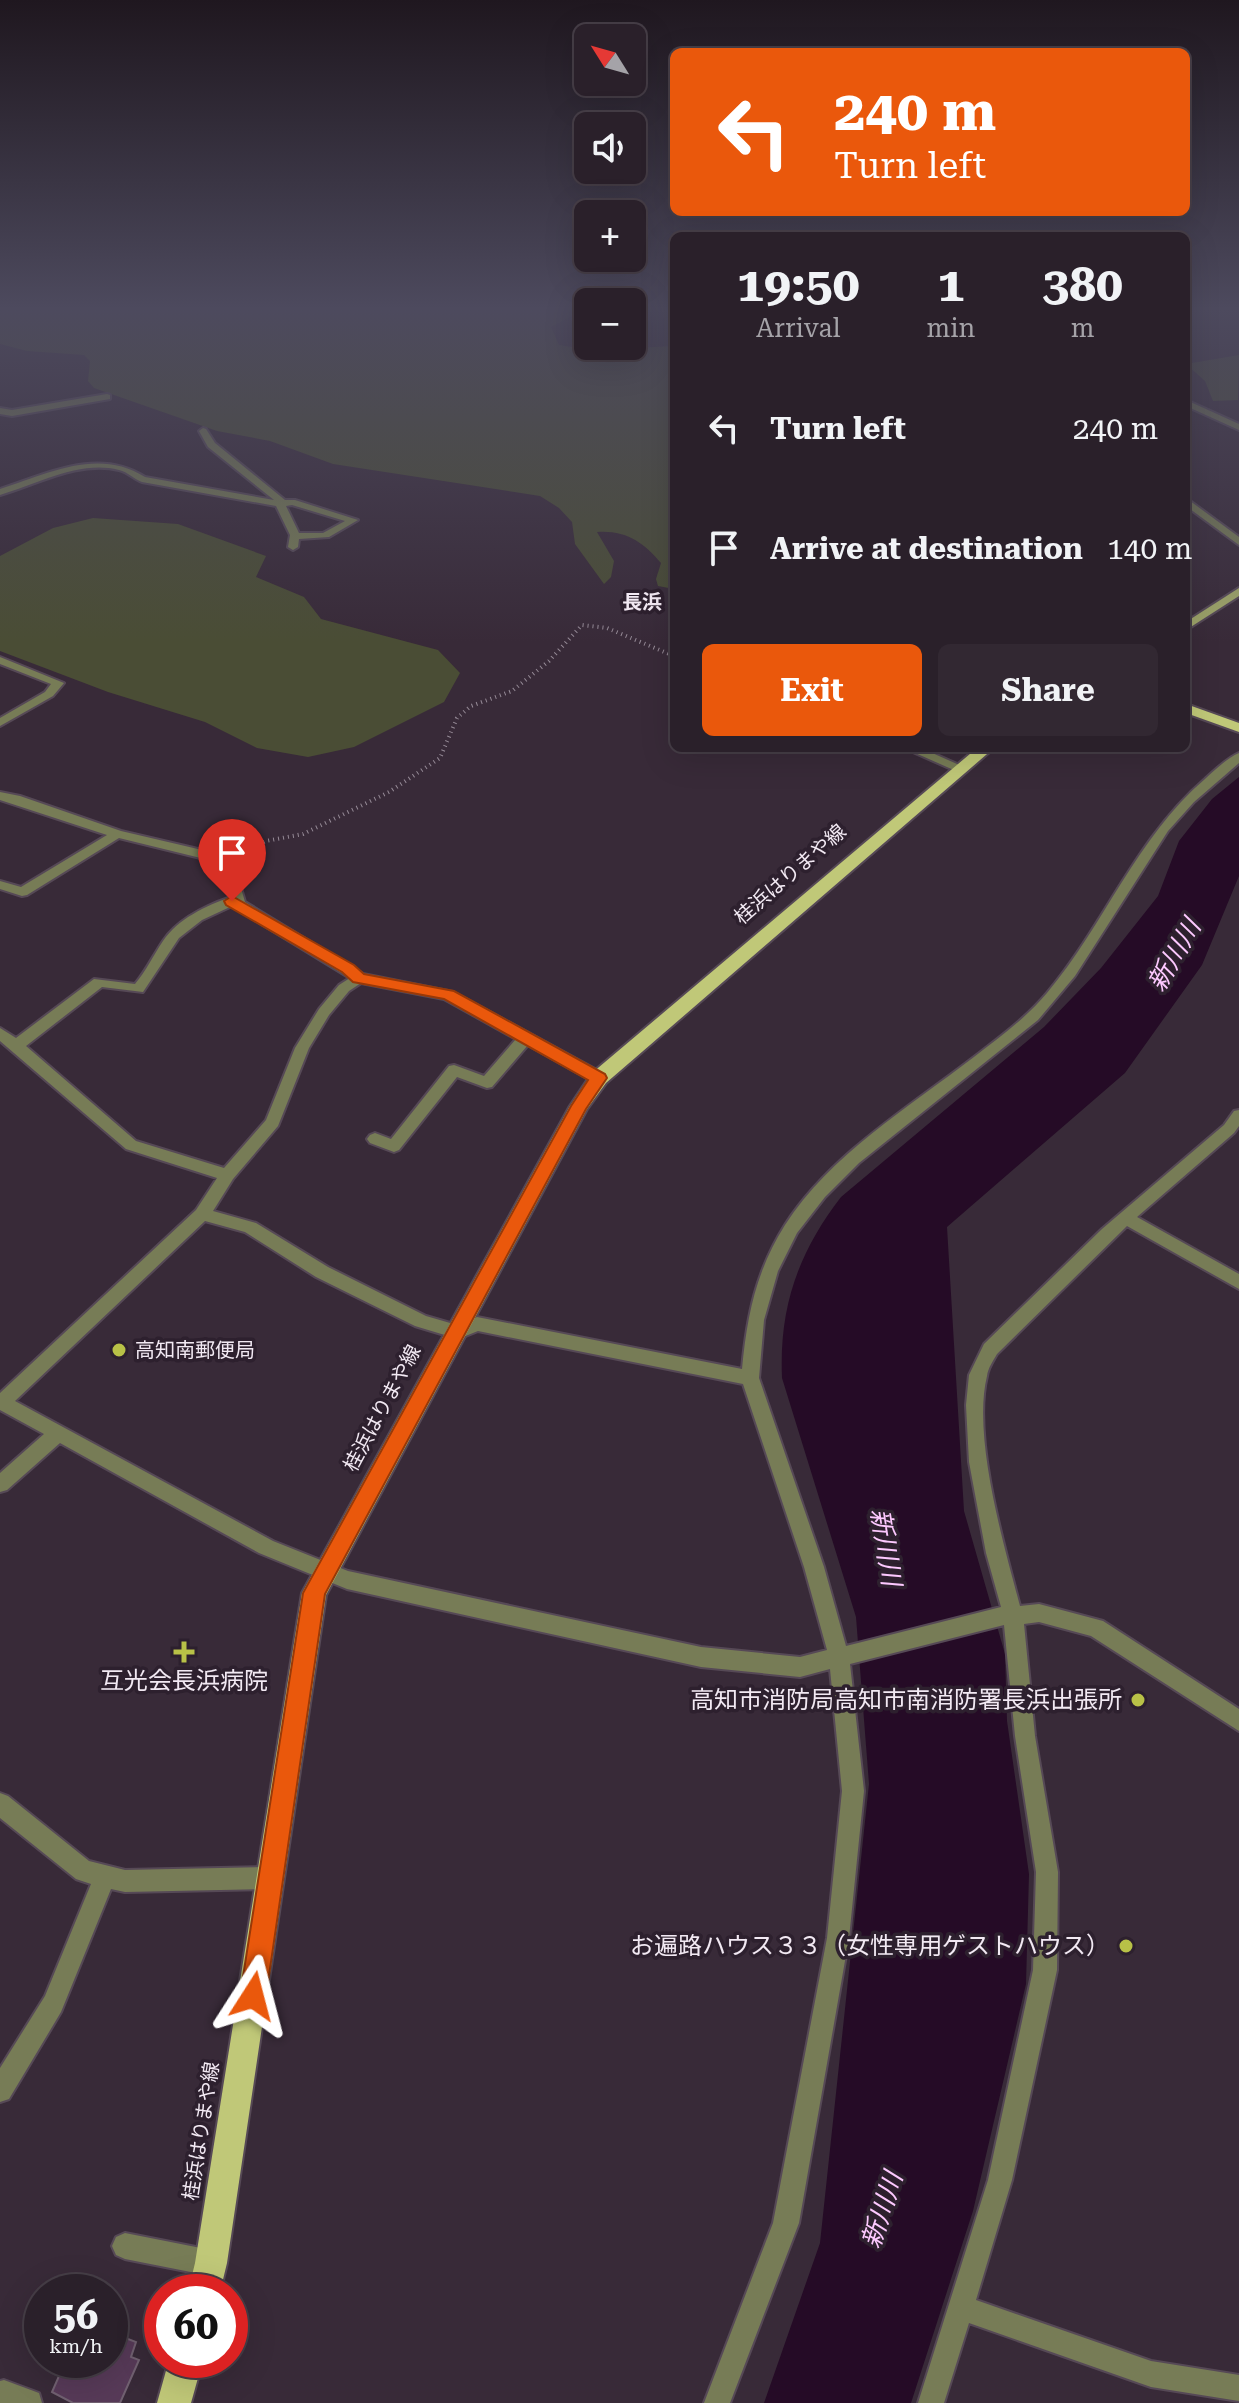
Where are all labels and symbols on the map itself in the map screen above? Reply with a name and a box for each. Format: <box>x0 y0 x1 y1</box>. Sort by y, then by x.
north arrow <box>574 24 646 96</box>
district label: 長浜 <box>622 590 662 614</box>
pin <box>198 819 266 901</box>
street label: 桂浜はりまや線 <box>729 819 851 929</box>
water label: 新川川 <box>1142 911 1208 996</box>
place label: 高知南郵便局 <box>135 1338 255 1362</box>
marker: 高知南郵便局 <box>110 1341 128 1359</box>
street label: 桂浜はりまや線 <box>339 1341 425 1475</box>
water label: 新川川 <box>865 1506 907 1591</box>
marker: 互光会長浜病院 <box>173 1641 195 1663</box>
place label: 互光会長浜病院 <box>100 1667 268 1695</box>
place label: 高知市消防局高知市南消防署長浜出張所 <box>690 1686 1122 1714</box>
marker: 高知市消防局高知市南消防署長浜出張所 <box>1129 1691 1147 1709</box>
place label: お遍路ハウス３３（女性専用ゲストハウス） <box>630 1932 1110 1960</box>
marker: お遍路ハウス３３（女性専用ゲストハウス） <box>1117 1937 1135 1955</box>
position arrow <box>211 1954 295 2038</box>
street label: 桂浜はりまや線 <box>178 2060 224 2202</box>
water label: 新川川 <box>856 2165 909 2252</box>
speed limit sign: 60 <box>144 2274 248 2378</box>

